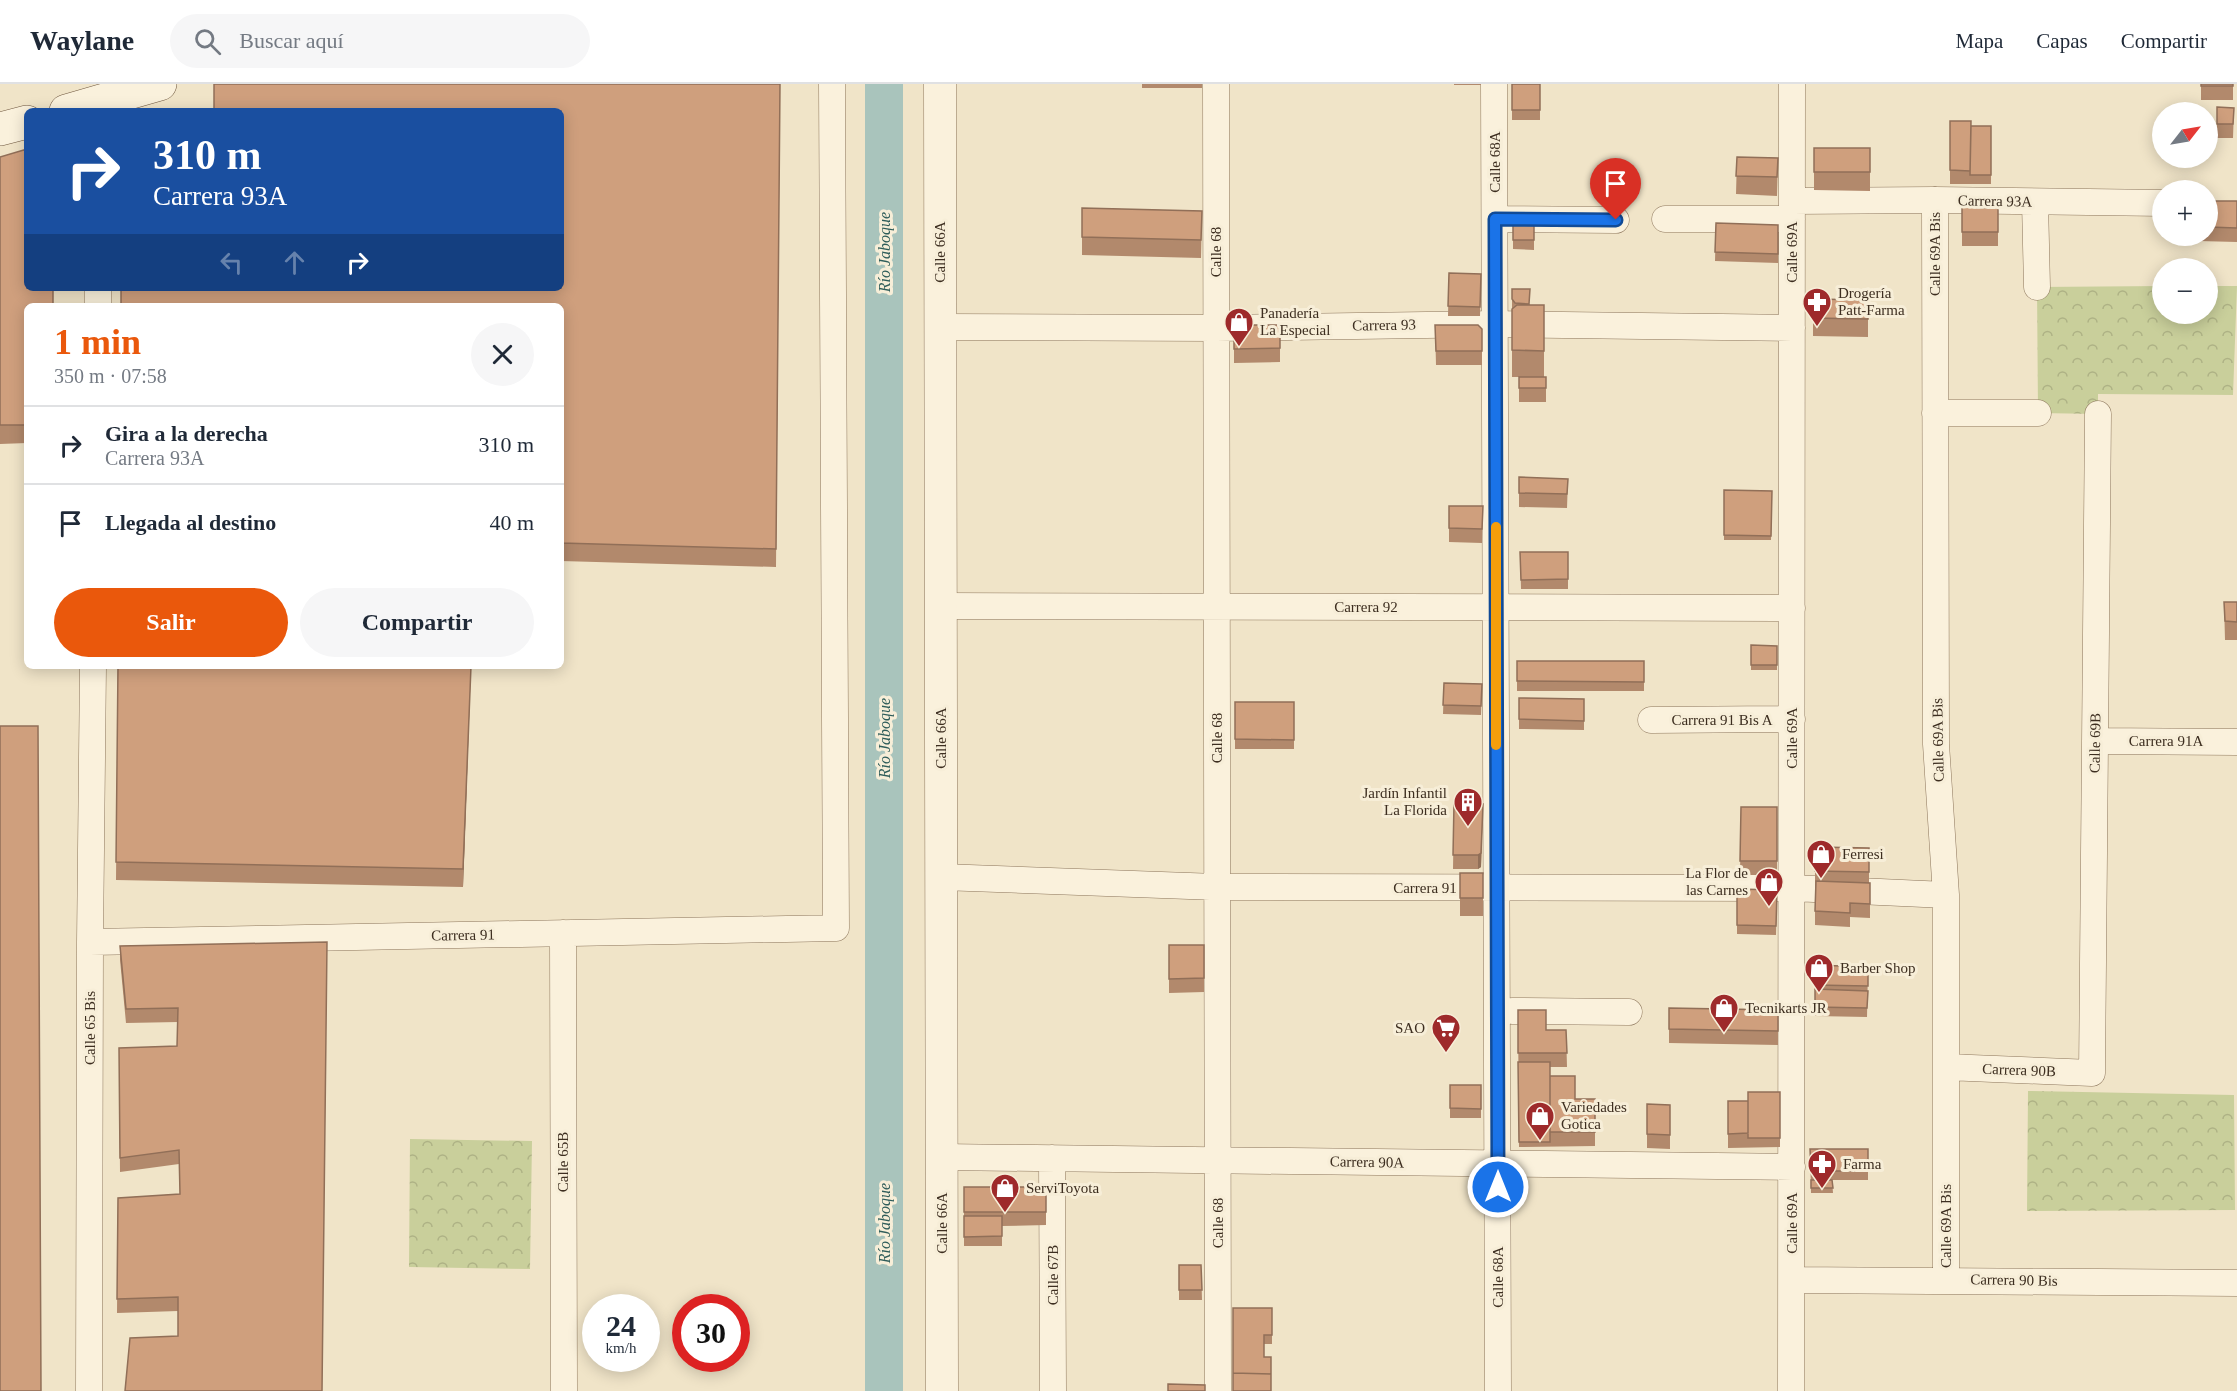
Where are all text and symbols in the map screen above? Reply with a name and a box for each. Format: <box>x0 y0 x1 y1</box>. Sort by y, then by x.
search box <box>170 14 590 68</box>
text: Waylane <box>30 25 134 56</box>
icon: search <box>191 25 224 58</box>
text: Buscar aquí <box>239 28 344 53</box>
text: Mapa <box>1956 29 2003 53</box>
text: Capas <box>2036 29 2088 53</box>
text: Compartir <box>2121 29 2207 53</box>
north arrow <box>2152 102 2218 168</box>
map controls <box>2152 102 2218 324</box>
street label: Calle 68A <box>1487 131 1503 193</box>
icon: right <box>54 132 132 210</box>
text: 310 m <box>153 132 262 178</box>
pin <box>1590 158 1641 220</box>
icon: arrive <box>1599 167 1632 200</box>
button: + <box>2152 180 2218 246</box>
text: Carrera 93A <box>153 181 287 211</box>
street label: Carrera 93A <box>1958 192 2033 210</box>
water label: Río Jaboque <box>876 212 894 293</box>
street label: Calle 69A Bis <box>1927 212 1943 296</box>
street label: Calle 66A <box>932 221 948 283</box>
street label: Calle 69A <box>1784 221 1800 283</box>
street label: Calle 68 <box>1208 227 1224 277</box>
icon: left <box>215 246 248 279</box>
icon: ahead <box>278 246 311 279</box>
icon: right <box>341 246 374 279</box>
button: − <box>2152 258 2218 324</box>
place label: Drogería Patt-Farma <box>1838 285 1905 318</box>
pharmacy icon: Drogería Patt-Farma <box>1801 286 1833 328</box>
place label: Panadería La Especial <box>1260 305 1330 338</box>
shop icon: Panadería La Especial <box>1223 306 1255 348</box>
street label: Carrera 93 <box>1352 316 1416 334</box>
text: 1 min <box>54 322 141 362</box>
button: close <box>471 323 534 386</box>
text: 350 m · 07:58 <box>54 365 167 387</box>
text: Gira a la derecha <box>105 421 268 446</box>
icon: right <box>54 429 87 462</box>
text: 310 m <box>478 432 534 457</box>
text: Carrera 93A <box>105 447 204 469</box>
icon: arrive <box>54 507 87 540</box>
text: Llegada al destino <box>105 510 276 535</box>
text: 40 m <box>489 510 534 535</box>
button: Salir <box>54 588 288 657</box>
button: Compartir <box>300 588 534 657</box>
street label: Carrera 92 <box>1334 599 1398 615</box>
water label: Río Jaboque <box>876 698 894 779</box>
street label: Calle 69A Bis <box>1929 698 1947 782</box>
street label: Calle 66A <box>933 707 949 769</box>
street label: Calle 69A <box>1784 707 1800 769</box>
street label: Carrera 91 Bis A <box>1671 712 1773 728</box>
street label: Calle 68 <box>1209 713 1225 763</box>
street label: Calle 69B <box>2086 713 2104 773</box>
street label: Carrera 91A <box>2129 733 2203 749</box>
place label: Jardín Infantil La Florida <box>1362 785 1447 818</box>
building icon: Jardín Infantil La Florida <box>1452 786 1484 828</box>
shop icon: Ferresi <box>1805 838 1837 880</box>
place label: Ferresi <box>1842 846 1884 862</box>
place label: La Flor de las Carnes <box>1686 865 1748 898</box>
shop icon: La Flor de las Carnes <box>1753 866 1785 908</box>
street label: Carrera 91 <box>1393 880 1457 896</box>
street label: Carrera 91 <box>431 926 495 944</box>
shop icon: Barber Shop <box>1803 952 1835 994</box>
place label: Barber Shop <box>1840 960 1915 976</box>
street label: Calle 65 Bis <box>82 991 98 1065</box>
shop icon: Tecnikarts JR <box>1708 992 1740 1034</box>
place label: Tecnikarts JR <box>1745 1000 1827 1016</box>
supermarket icon: SAO <box>1430 1012 1462 1054</box>
place label: SAO <box>1395 1020 1425 1036</box>
street label: Carrera 90B <box>1982 1061 2056 1079</box>
place label: Variedades Gotica <box>1561 1099 1627 1132</box>
shop icon: Variedades Gotica <box>1524 1100 1556 1142</box>
street label: Calle 65B <box>555 1132 571 1192</box>
pharmacy icon: Farma <box>1806 1148 1838 1190</box>
street label: Carrera 90A <box>1330 1153 1405 1171</box>
position arrow <box>1466 1155 1530 1219</box>
place label: Farma <box>1843 1156 1882 1172</box>
shop icon: ServiToyota <box>989 1172 1021 1214</box>
place label: ServiToyota <box>1026 1180 1099 1196</box>
water label: Río Jaboque <box>876 1183 894 1264</box>
street label: Calle 69A Bis <box>1938 1184 1954 1268</box>
street label: Calle 66A <box>934 1192 950 1254</box>
street label: Calle 69A <box>1784 1192 1800 1254</box>
street label: Calle 68 <box>1210 1198 1226 1248</box>
street label: Calle 67B <box>1045 1245 1061 1305</box>
street label: Calle 68A <box>1490 1246 1506 1308</box>
street label: Carrera 90 Bis <box>1970 1271 2058 1289</box>
speed limit sign: 30 <box>672 1294 750 1372</box>
text: 24 <box>606 1309 636 1342</box>
text: km/h <box>606 1340 636 1356</box>

